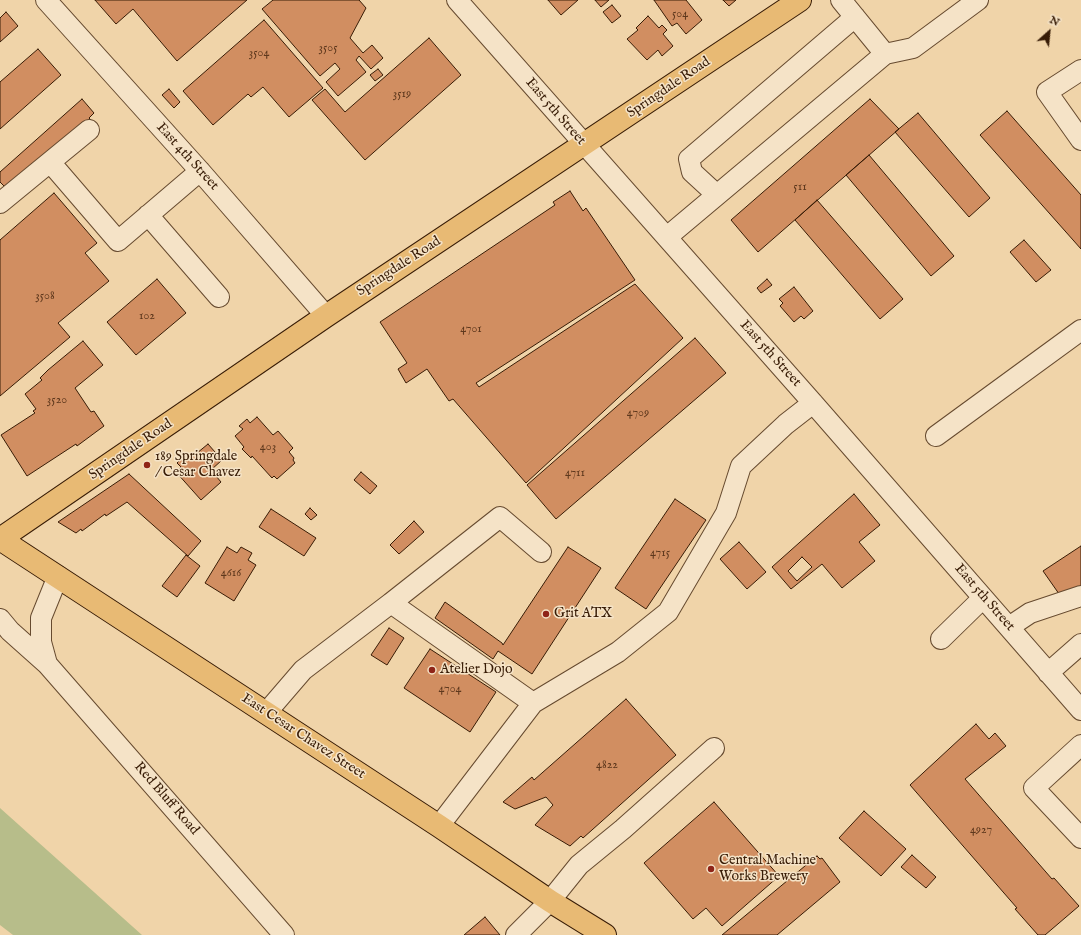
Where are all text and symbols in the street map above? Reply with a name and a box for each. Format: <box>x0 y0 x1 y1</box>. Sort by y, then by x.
house number: 504 <box>672 8 688 22</box>
north arrow <box>1029 12 1069 52</box>
text: N <box>1047 13 1062 30</box>
house number: 3505 <box>318 42 338 56</box>
house number: 3504 <box>249 47 269 61</box>
street label: Springdale Road <box>624 54 714 122</box>
street label: East 5th Street <box>521 75 589 149</box>
house number: 3519 <box>393 88 411 102</box>
street label: East 4th Street <box>152 120 222 194</box>
house number: 511 <box>793 181 807 195</box>
street label: Springdale Road <box>354 234 444 300</box>
house number: 3508 <box>35 290 55 304</box>
house number: 102 <box>139 310 155 324</box>
street label: East 5th Street <box>736 317 804 391</box>
house number: 4701 <box>460 323 482 337</box>
house number: 3520 <box>47 394 67 408</box>
house number: 4709 <box>627 407 649 421</box>
street label: Springdale Road <box>86 416 176 484</box>
house number: 403 <box>260 441 276 455</box>
place label: 189 Springdale / Cesar Chavez <box>155 449 241 482</box>
marker: 189 Springdale / Cesar Chavez <box>142 460 152 470</box>
house number: 4711 <box>565 467 585 481</box>
house number: 4715 <box>650 547 670 561</box>
street label: East 5th Street <box>950 561 1018 635</box>
house number: 4616 <box>221 567 241 581</box>
place label: Grit ATX <box>554 606 612 622</box>
marker: Grit ATX <box>541 609 551 619</box>
place label: Atelier Dojo <box>440 662 512 678</box>
marker: Atelier Dojo <box>427 665 437 675</box>
house number: 4704 <box>439 683 461 697</box>
street label: East Cesar Chavez Street <box>238 691 368 783</box>
street label: Red Bluff Road <box>130 759 202 839</box>
house number: 4822 <box>596 759 618 773</box>
house number: 4927 <box>970 824 992 838</box>
place label: Central Machine Works Brewery <box>719 853 816 886</box>
marker: Central Machine Works Brewery <box>706 864 716 874</box>

